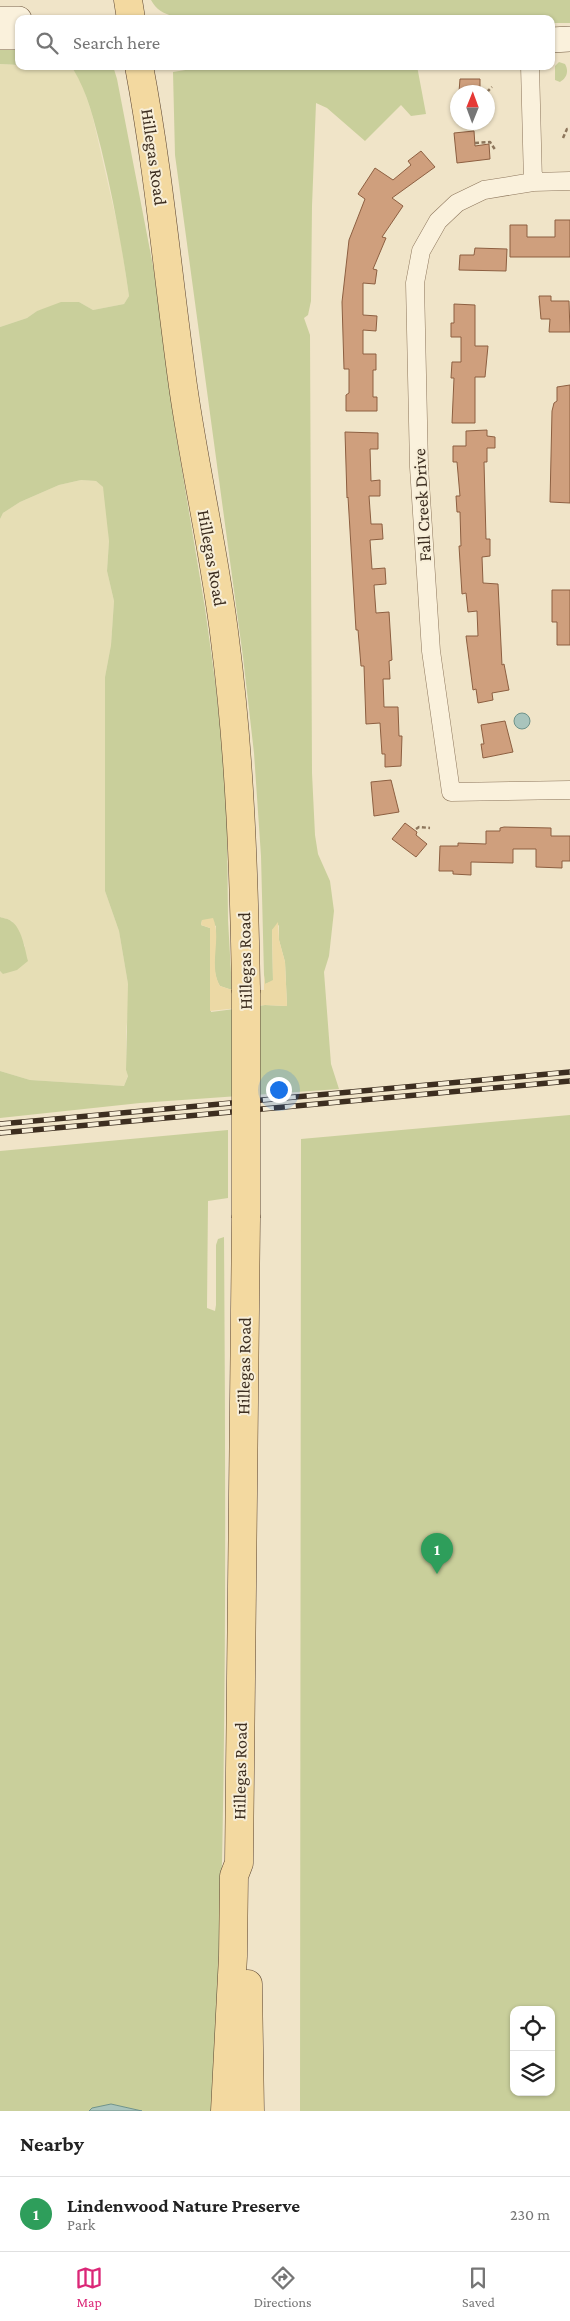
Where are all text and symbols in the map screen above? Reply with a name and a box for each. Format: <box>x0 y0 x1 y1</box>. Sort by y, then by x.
search box <box>15 15 555 70</box>
icon: search <box>33 29 61 57</box>
text: Search here <box>73 32 160 53</box>
north arrow <box>450 85 495 130</box>
street label: Hillegas Road <box>137 107 171 207</box>
street label: Fall Creek Drive <box>409 448 435 562</box>
street label: Hillegas Road <box>194 508 230 608</box>
street label: Hillegas Road <box>234 911 256 1010</box>
your location <box>266 1077 292 1103</box>
street label: Hillegas Road <box>233 1316 255 1415</box>
pin: 1 <box>421 1533 453 1574</box>
street label: Hillegas Road <box>229 1721 251 1820</box>
map controls <box>510 2006 555 2096</box>
button: locate <box>510 2006 555 2051</box>
button: layers <box>510 2051 555 2096</box>
text: Nearby <box>20 2132 84 2156</box>
text: Lindenwood Nature Preserve <box>67 2195 300 2216</box>
text: 1 <box>33 2206 39 2223</box>
text: 230 m <box>510 2206 550 2223</box>
text: Park <box>67 2216 95 2233</box>
tab: Map <box>75 2264 103 2310</box>
tab: Directions <box>254 2264 312 2310</box>
tab: Saved <box>462 2264 495 2310</box>

